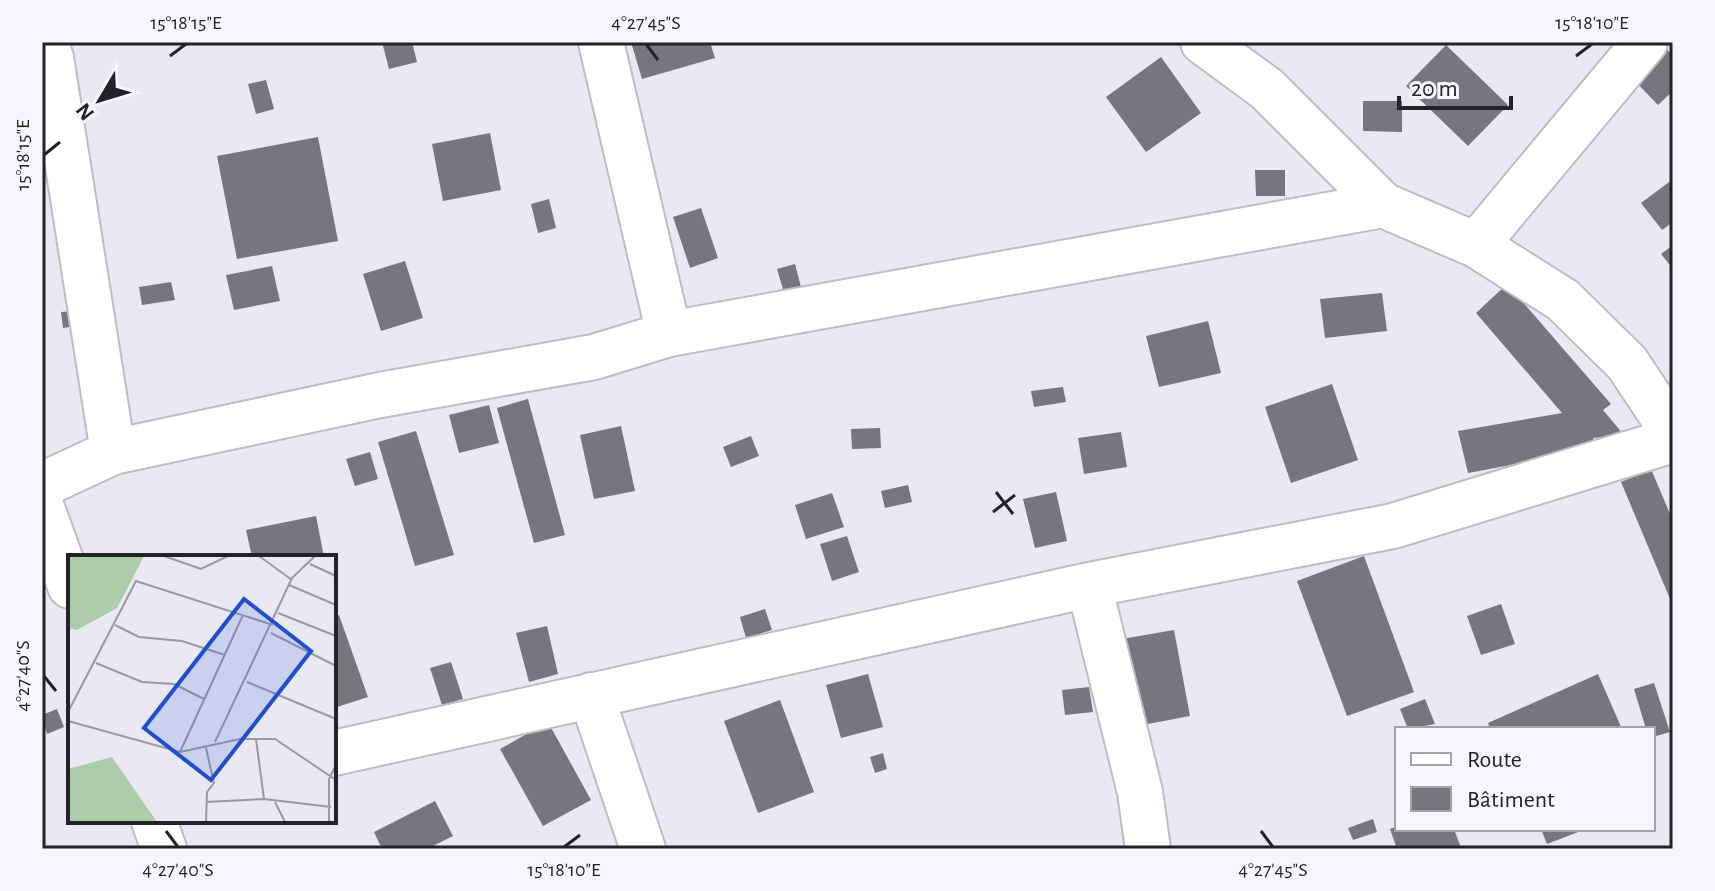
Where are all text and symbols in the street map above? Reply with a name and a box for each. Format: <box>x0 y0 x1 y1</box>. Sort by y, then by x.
text: 15°18'15"E <box>150 13 222 33</box>
text: 4°27'45"S <box>611 13 681 33</box>
text: 15°18'10"E <box>1555 13 1629 33</box>
north arrow <box>60 60 140 140</box>
scale bar <box>1399 60 1511 110</box>
text: 20 m <box>1411 77 1458 101</box>
text: N <box>72 99 98 124</box>
text: 15°18'15"E <box>13 119 33 191</box>
inset map <box>68 555 336 823</box>
text: 4°27'40"S <box>13 640 33 712</box>
legend <box>1395 727 1655 831</box>
text: Route <box>1467 748 1522 772</box>
text: Bâtiment <box>1467 788 1555 812</box>
text: 4°27'40"S <box>142 860 214 880</box>
text: 15°18'10"E <box>527 860 601 880</box>
text: 4°27'45"S <box>1238 860 1308 880</box>

